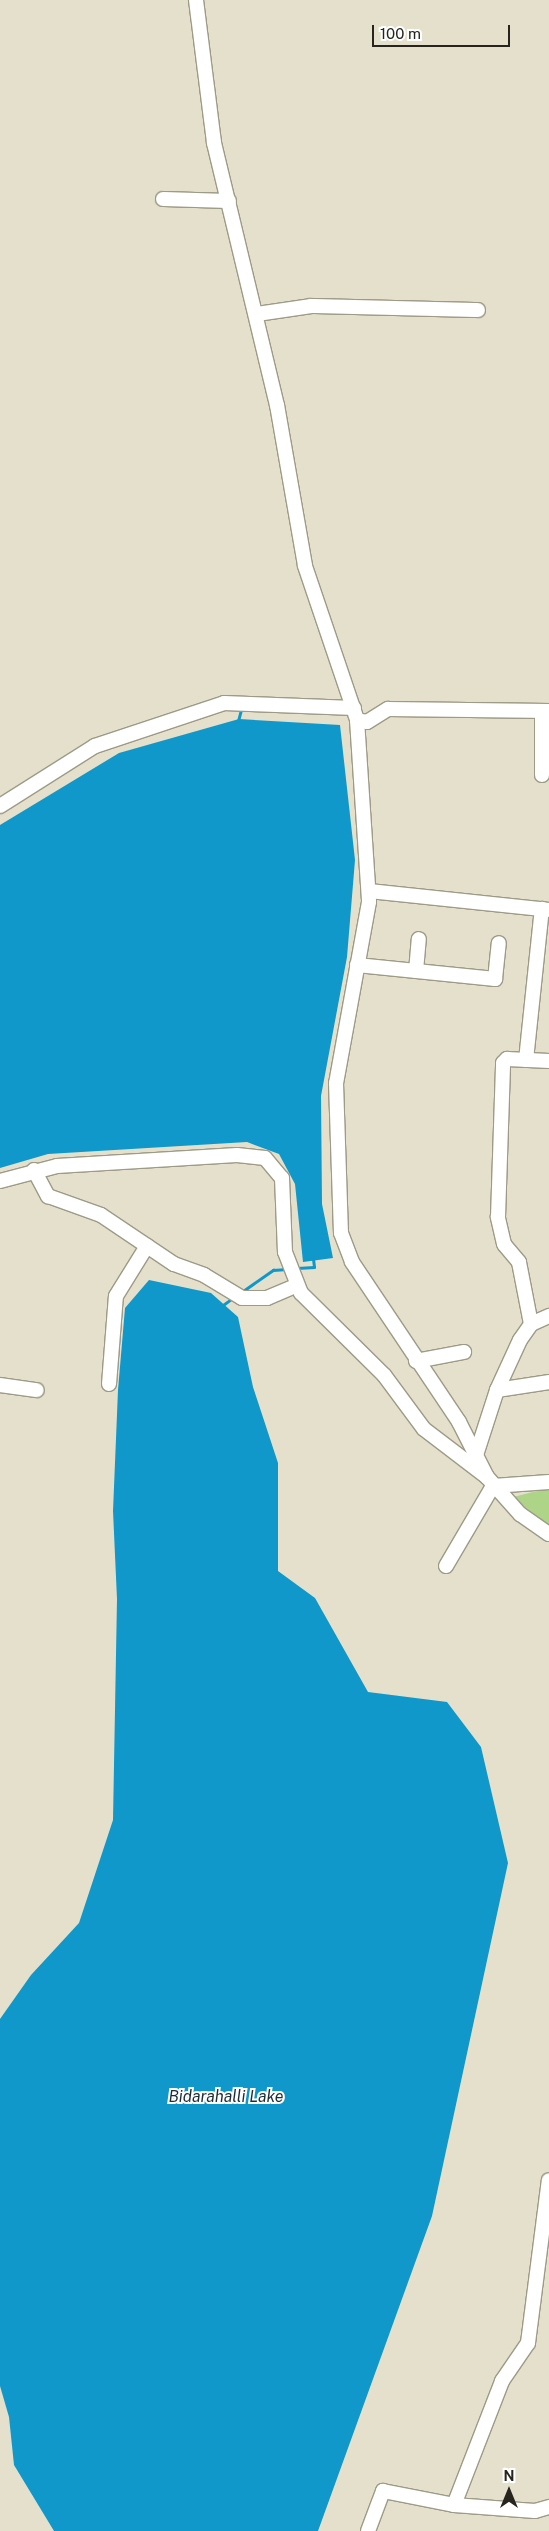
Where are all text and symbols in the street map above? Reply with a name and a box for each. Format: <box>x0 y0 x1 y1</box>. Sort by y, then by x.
scale bar <box>374 15 512 47</box>
text: 100 m <box>380 25 421 42</box>
water label: Bidarahalli Lake <box>169 2087 283 2107</box>
north arrow <box>484 2466 534 2516</box>
text: N <box>504 2468 514 2484</box>

